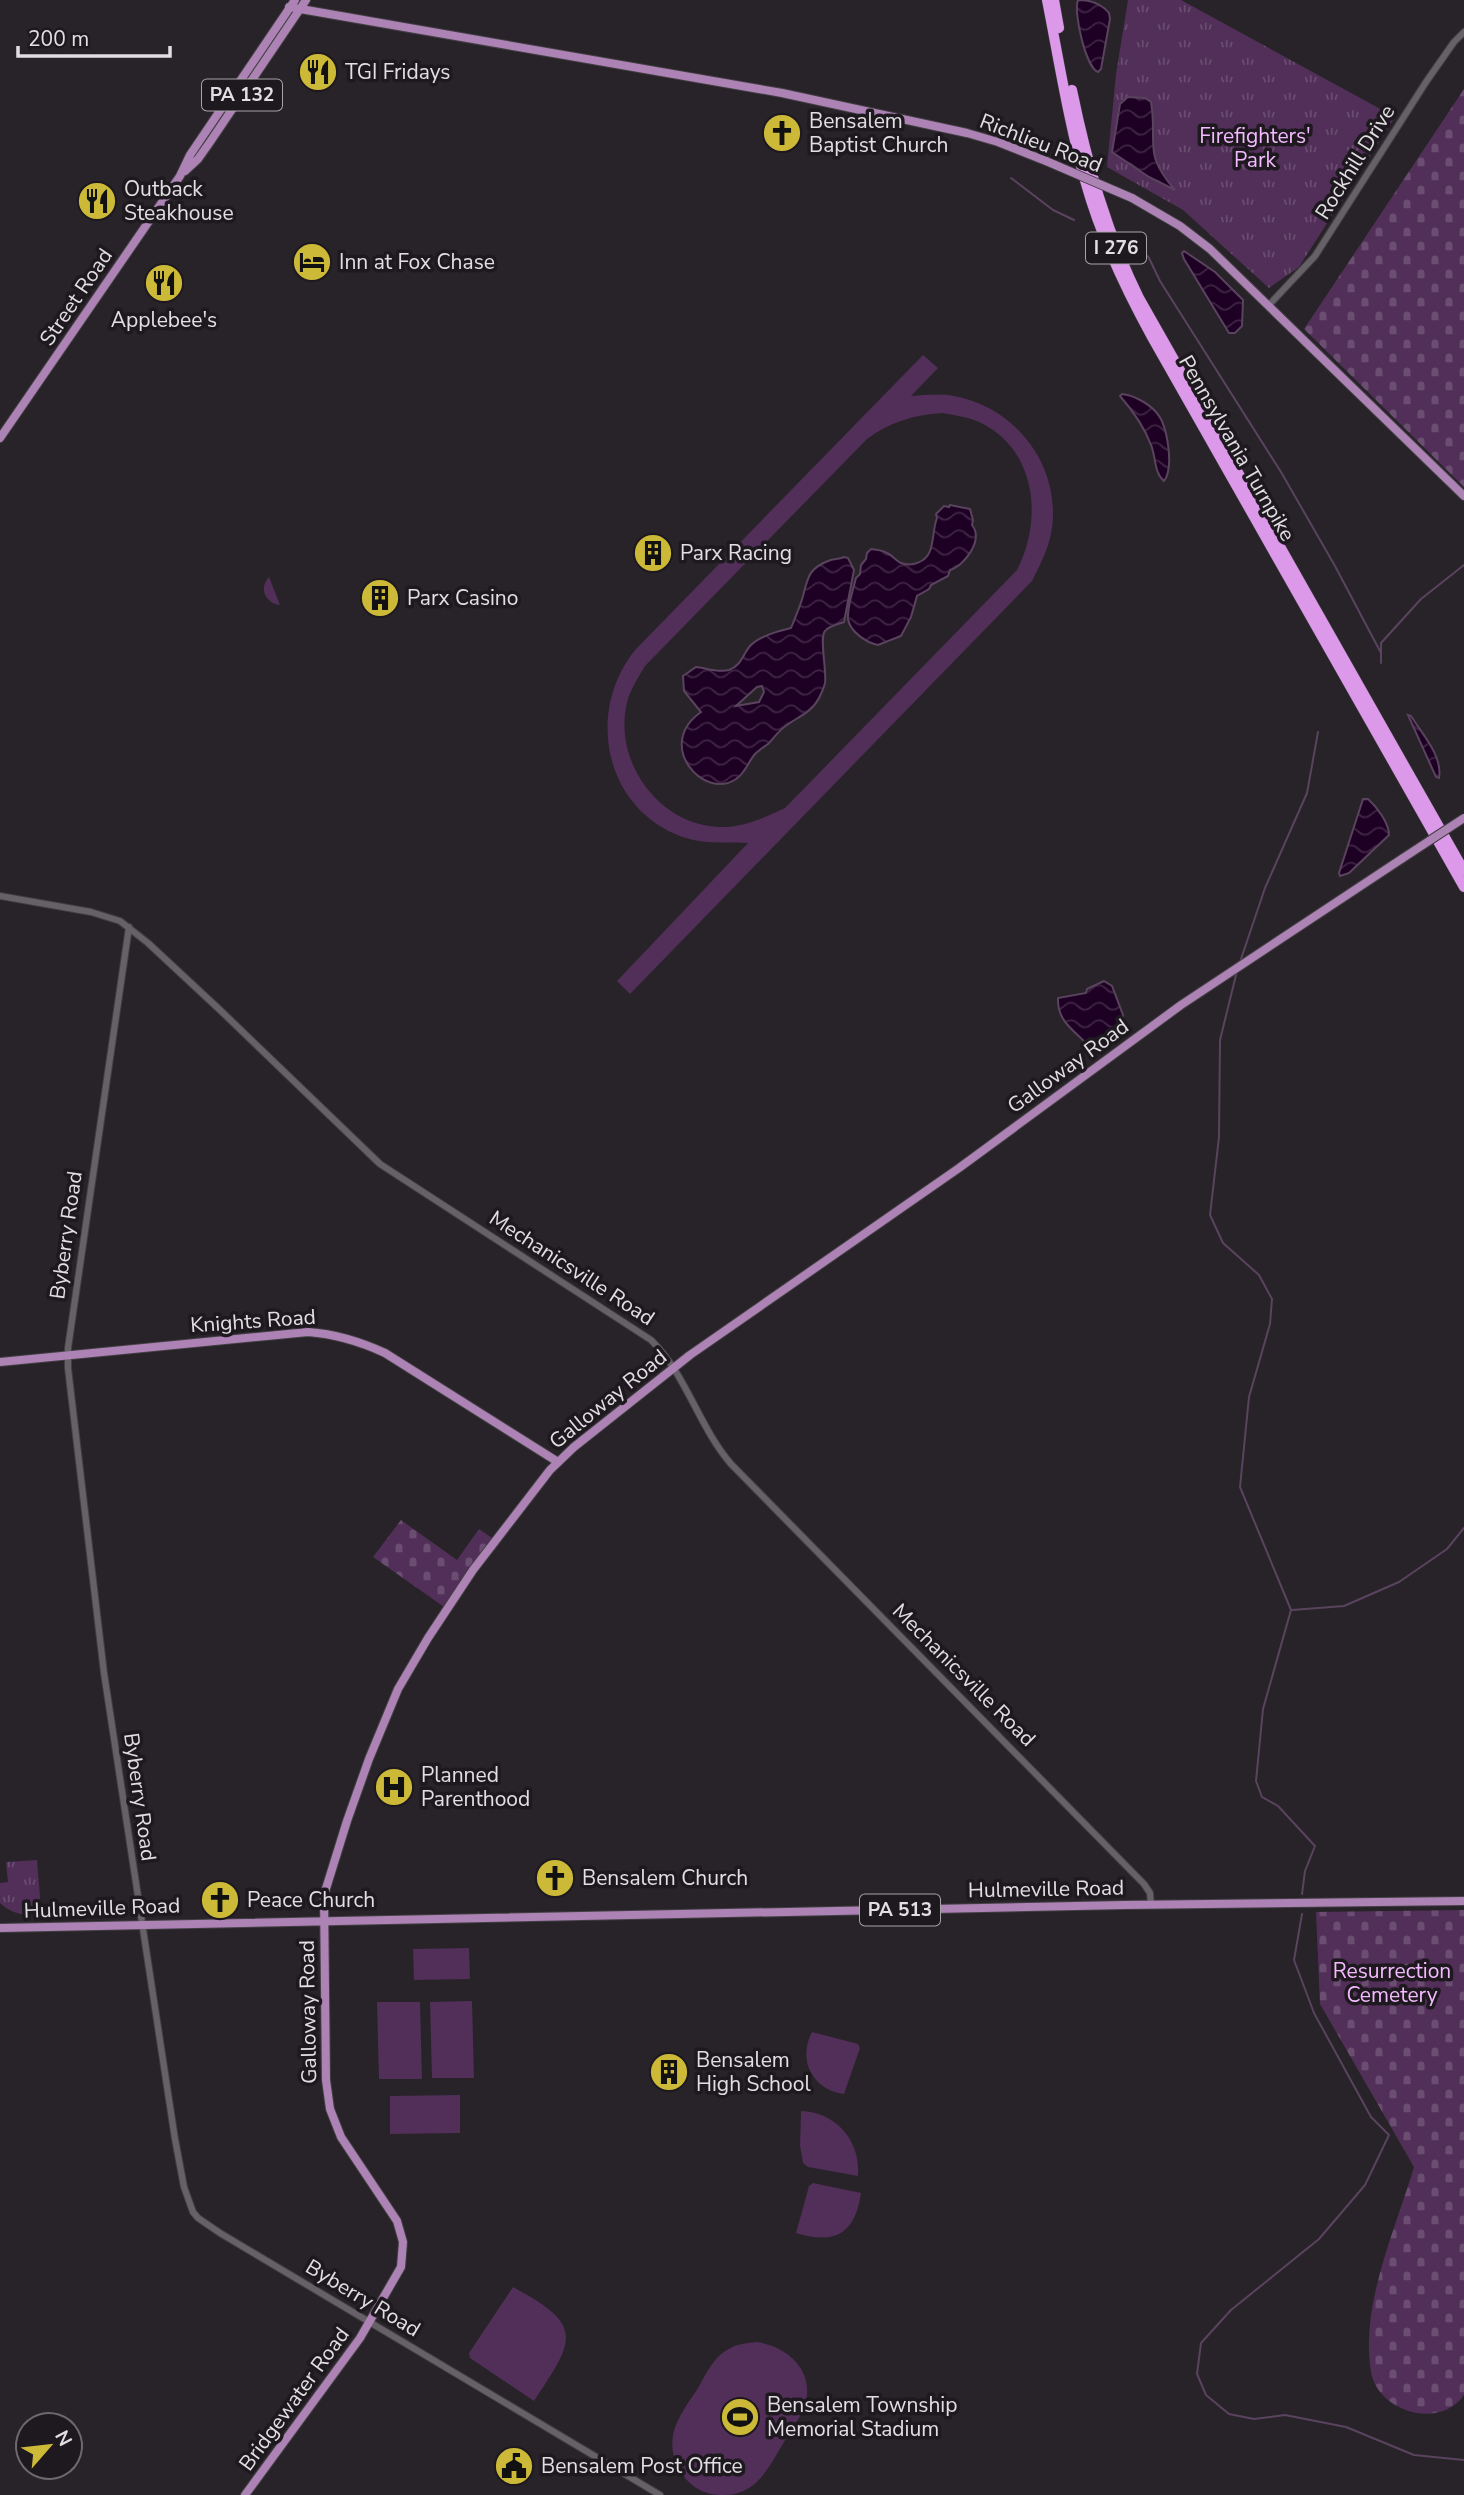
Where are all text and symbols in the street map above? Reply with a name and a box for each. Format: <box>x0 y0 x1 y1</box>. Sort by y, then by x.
scale bar <box>18 14 170 58</box>
text: 200 m <box>28 25 89 53</box>
restaurant icon: TGI Fridays <box>297 51 339 93</box>
place label: TGI Fridays <box>345 58 450 86</box>
road number: PA 132 <box>202 80 282 110</box>
street label: Rockhill Drive <box>1309 99 1401 225</box>
place label: Bensalem Baptist Church <box>809 107 948 159</box>
street label: Richlieu Road <box>976 107 1106 179</box>
church icon: Bensalem Baptist Church <box>761 112 803 154</box>
park label: Firefighters' Park <box>1199 122 1311 174</box>
place label: Outback Steakhouse <box>124 175 234 227</box>
restaurant icon: Outback Steakhouse <box>76 180 118 222</box>
road number: I 276 <box>1086 232 1146 264</box>
hotel icon: Inn at Fox Chase <box>291 241 333 283</box>
street label: Street Road <box>33 243 119 351</box>
place label: Inn at Fox Chase <box>339 248 495 276</box>
restaurant icon: Applebee's <box>143 262 185 304</box>
place label: Applebee's <box>111 306 217 334</box>
street label: Pennsylvania Turnpike <box>1172 350 1302 546</box>
building icon: Parx Racing <box>632 532 674 574</box>
place label: Parx Racing <box>680 539 792 567</box>
building icon: Parx Casino <box>359 577 401 619</box>
place label: Parx Casino <box>407 584 518 612</box>
street label: Galloway Road <box>1002 1012 1134 1120</box>
street label: Byberry Road <box>43 1169 89 1301</box>
street label: Mechanicsville Road <box>484 1204 660 1332</box>
street label: Knights Road <box>189 1303 317 1339</box>
street label: Galloway Road <box>543 1343 673 1455</box>
street label: Mechanicsville Road <box>886 1597 1042 1753</box>
street label: Byberry Road <box>117 1731 163 1863</box>
place label: Planned Parenthood <box>421 1761 530 1813</box>
hospital icon: Planned Parenthood <box>373 1766 415 1808</box>
church icon: Bensalem Church <box>534 1857 576 1899</box>
place label: Bensalem Church <box>582 1864 748 1892</box>
street label: Hulmeville Road <box>968 1874 1124 1904</box>
church icon: Peace Church <box>199 1879 241 1921</box>
place label: Peace Church <box>247 1886 375 1914</box>
street label: Hulmeville Road <box>23 1891 181 1925</box>
road number: PA 513 <box>860 1894 940 1926</box>
street label: Galloway Road <box>293 1940 323 2084</box>
park label: Resurrection Cemetery <box>1333 1957 1451 2009</box>
place label: Bensalem High School <box>696 2046 811 2098</box>
building icon: Bensalem High School <box>648 2051 690 2093</box>
street label: Byberry Road <box>300 2253 426 2343</box>
street label: Bridgewater Road <box>232 2322 356 2476</box>
place label: Bensalem Township Memorial Stadium <box>767 2391 957 2443</box>
sports icon: Bensalem Township Memorial Stadium <box>719 2396 761 2438</box>
north arrow <box>14 2411 84 2481</box>
text: N <box>48 2426 78 2451</box>
public building icon: Bensalem Post Office <box>493 2445 535 2487</box>
place label: Bensalem Post Office <box>541 2452 743 2480</box>

